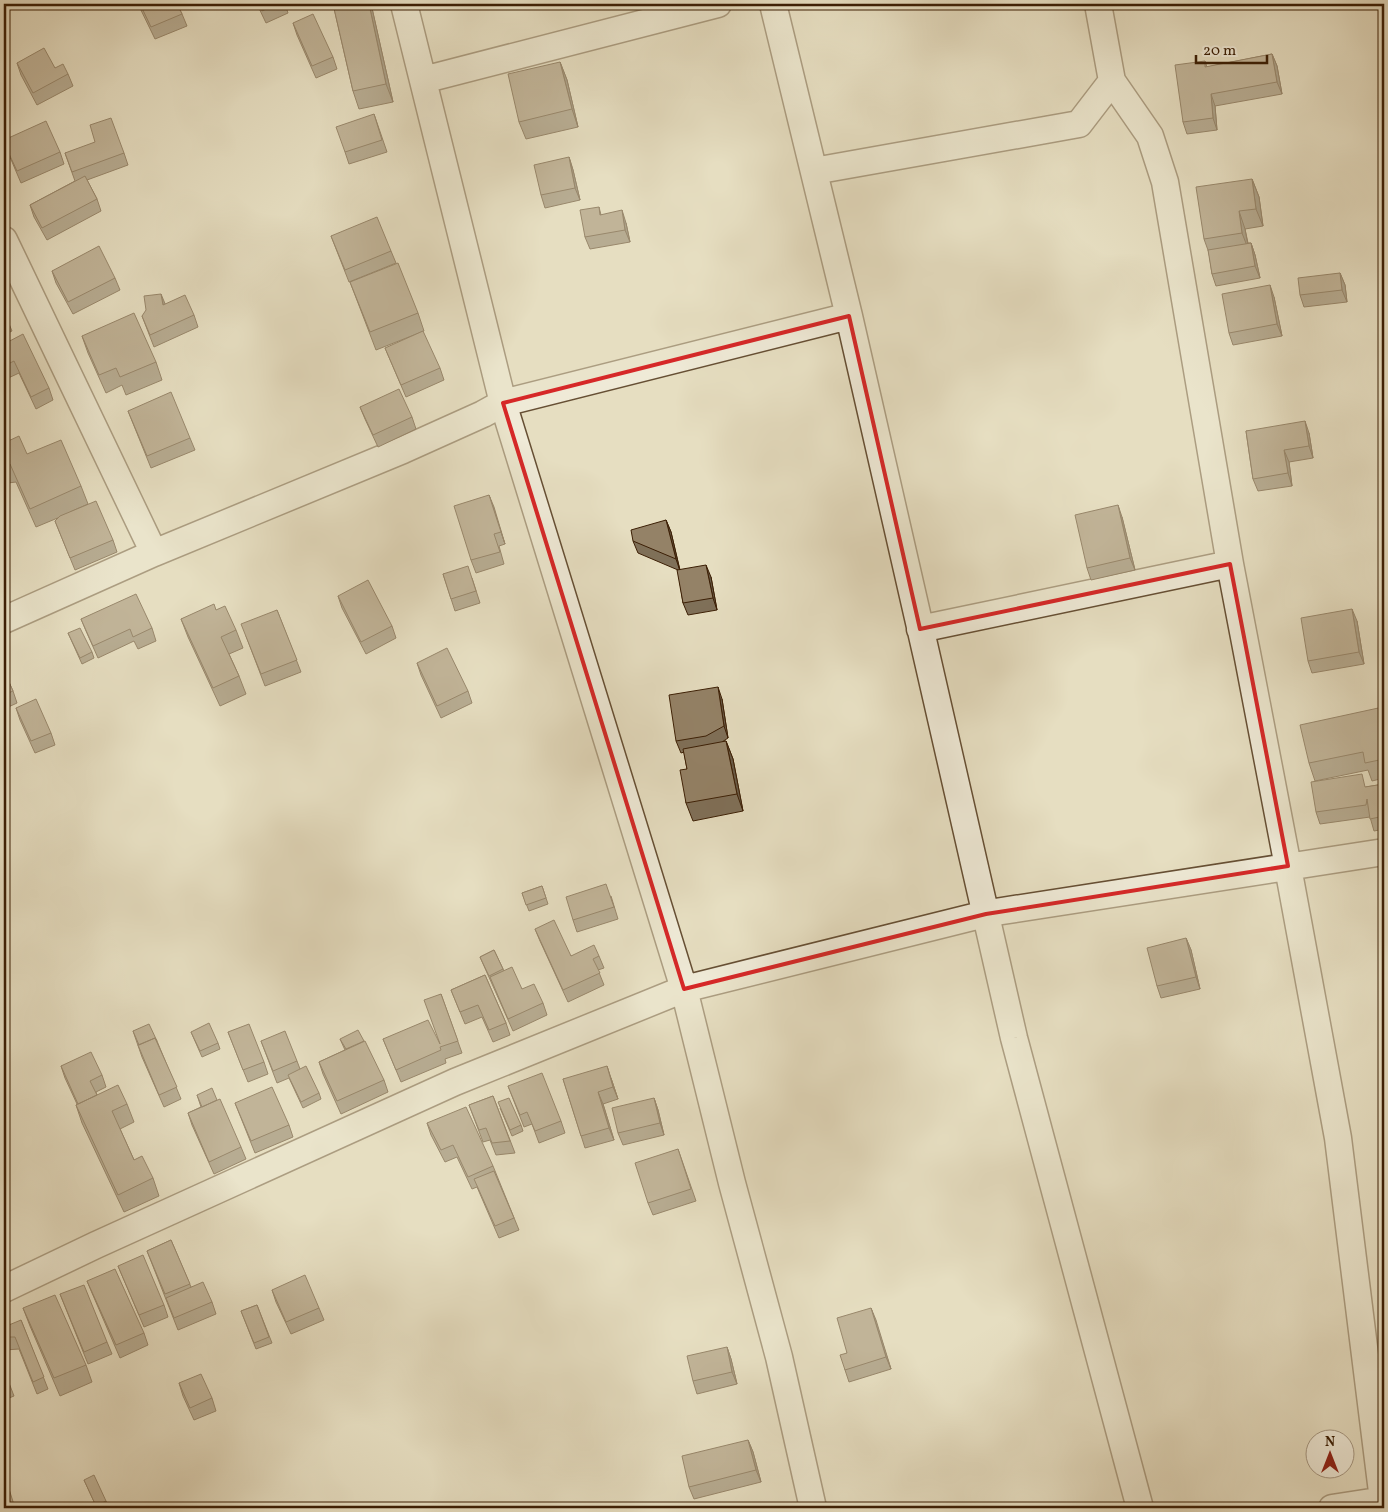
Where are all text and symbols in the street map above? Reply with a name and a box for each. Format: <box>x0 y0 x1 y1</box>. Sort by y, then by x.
scale bar <box>1196 32 1267 64</box>
text: 20 m <box>1203 41 1236 62</box>
north arrow <box>1306 1430 1356 1480</box>
text: N <box>1325 1433 1335 1452</box>

